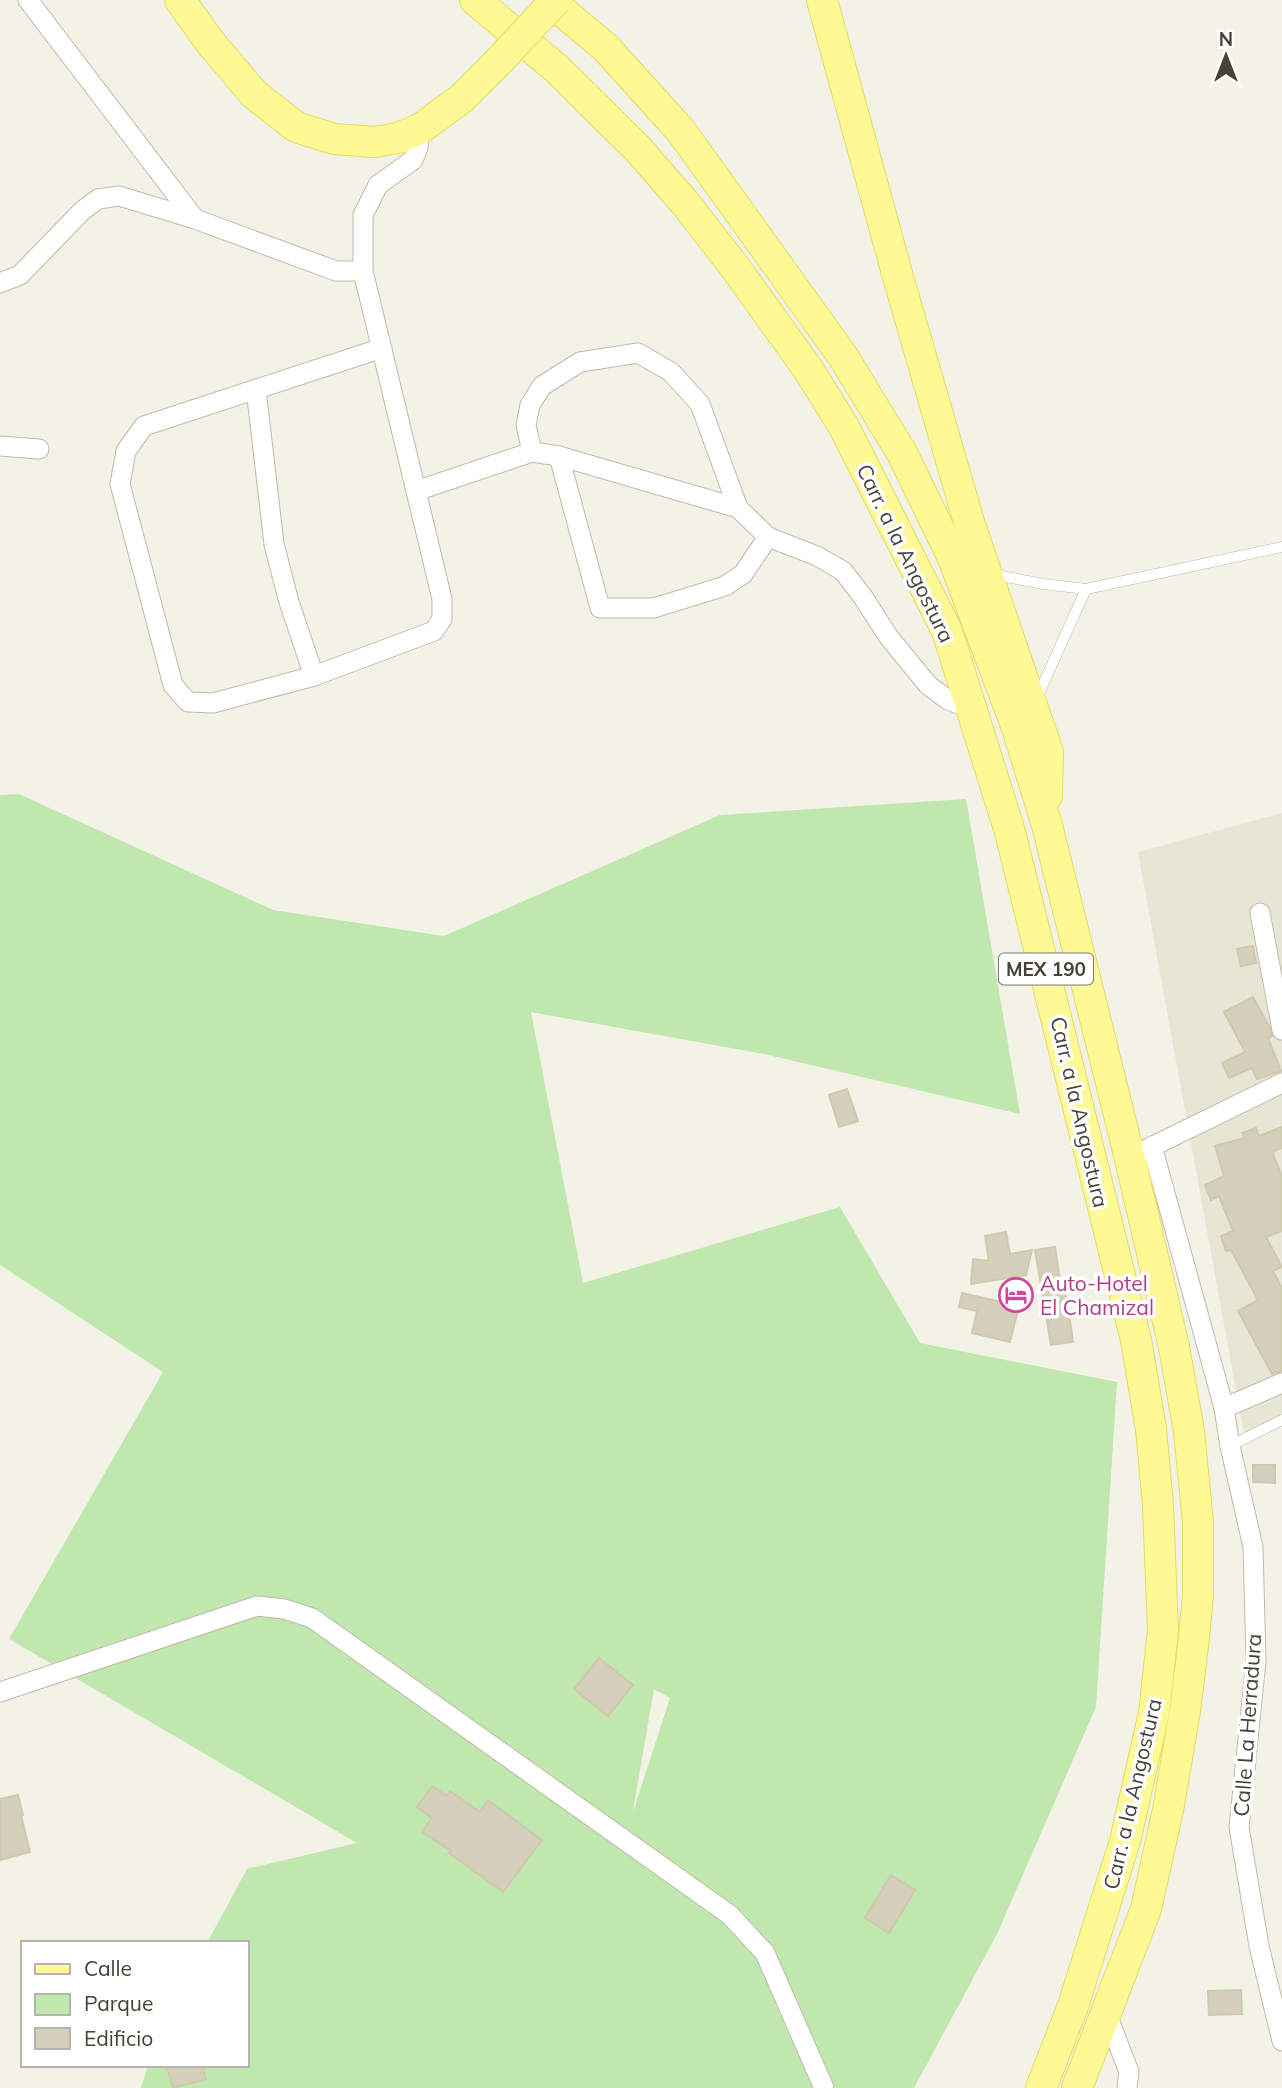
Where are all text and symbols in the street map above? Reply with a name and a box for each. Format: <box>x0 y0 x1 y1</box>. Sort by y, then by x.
north arrow <box>1191 21 1261 91</box>
text: N <box>1219 27 1233 51</box>
street label: Carr. a la Angostura <box>852 460 960 646</box>
road number: MEX 190 <box>999 953 1093 984</box>
street label: Carr. a la Angostura <box>1045 1014 1115 1210</box>
place label: Auto-Hotel El Chamizal <box>1040 1270 1154 1320</box>
hotel icon: Auto-Hotel El Chamizal <box>997 1276 1035 1314</box>
street label: Calle La Herradura <box>1228 1633 1266 1817</box>
street label: Carr. a la Angostura <box>1097 1696 1167 1892</box>
legend <box>21 1941 248 2067</box>
text: Calle <box>84 1955 132 1981</box>
text: Parque <box>84 1990 153 2016</box>
text: Edificio <box>84 2025 153 2051</box>

